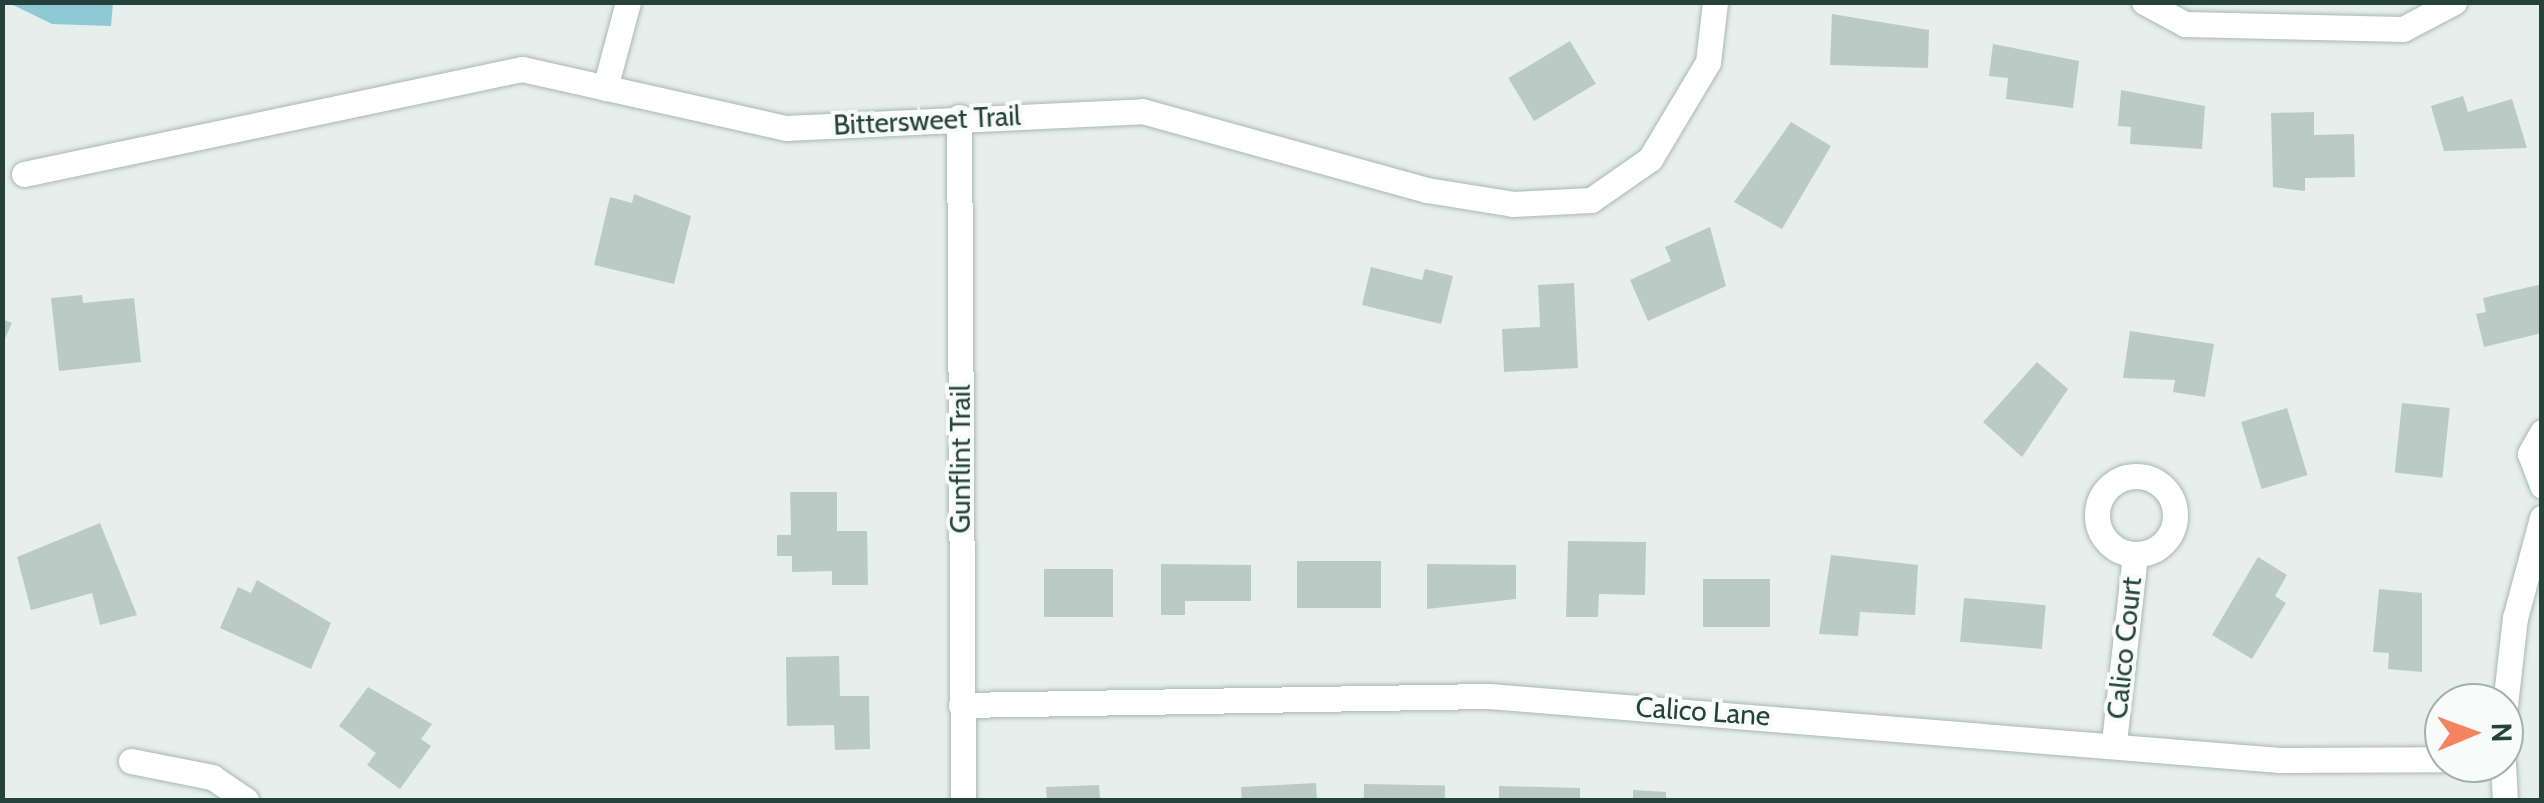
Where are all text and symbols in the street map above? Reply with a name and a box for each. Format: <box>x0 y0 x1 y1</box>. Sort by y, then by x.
street label: Bittersweet Trail <box>832 98 1022 142</box>
street label: Gunflint Trail <box>943 385 977 533</box>
street label: Calico Court <box>2100 575 2148 721</box>
north arrow <box>2424 683 2524 783</box>
street label: Calico Lane <box>1635 690 1771 732</box>
text: N <box>2485 722 2519 743</box>

